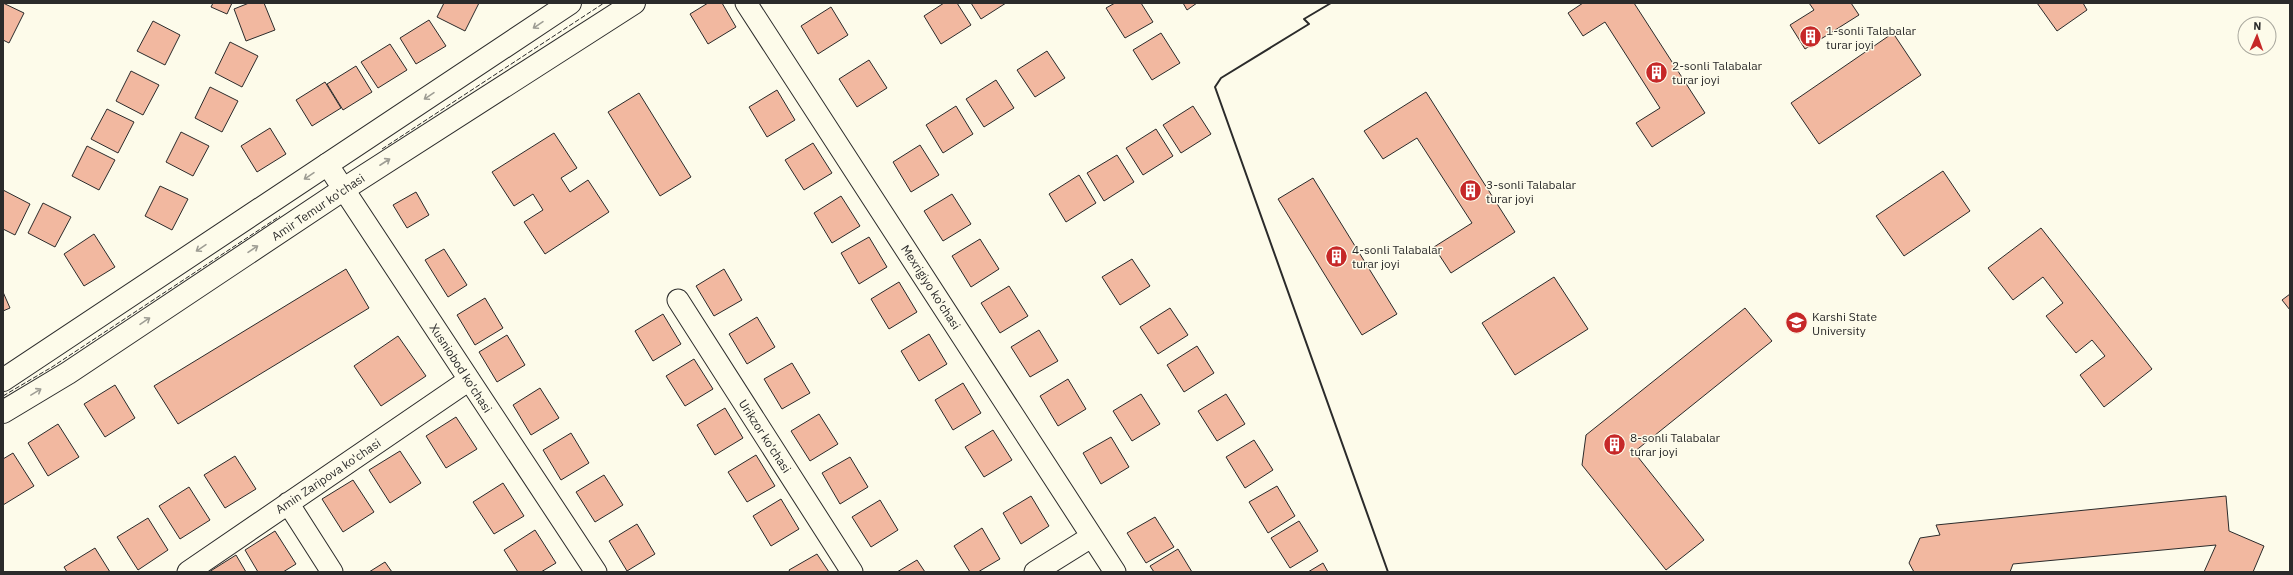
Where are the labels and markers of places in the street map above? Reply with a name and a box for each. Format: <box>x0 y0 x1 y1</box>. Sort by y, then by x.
place label: 1-sonli Talabalar turar joyi <box>1826 23 1917 52</box>
building icon: 1-sonli Talabalar turar joyi <box>1798 24 1824 50</box>
place label: 2-sonli Talabalar turar joyi <box>1672 58 1763 87</box>
building icon: 2-sonli Talabalar turar joyi <box>1644 59 1670 85</box>
place label: 3-sonli Talabalar turar joyi <box>1486 177 1577 206</box>
building icon: 3-sonli Talabalar turar joyi <box>1457 178 1483 204</box>
place label: 4-sonli Talabalar turar joyi <box>1352 242 1443 271</box>
building icon: 4-sonli Talabalar turar joyi <box>1324 243 1350 269</box>
place label: Karshi State University <box>1812 309 1877 338</box>
school or university icon: Karshi State University <box>1784 310 1810 336</box>
place label: 8-sonli Talabalar turar joyi <box>1630 430 1721 459</box>
building icon: 8-sonli Talabalar turar joyi <box>1601 431 1627 457</box>

